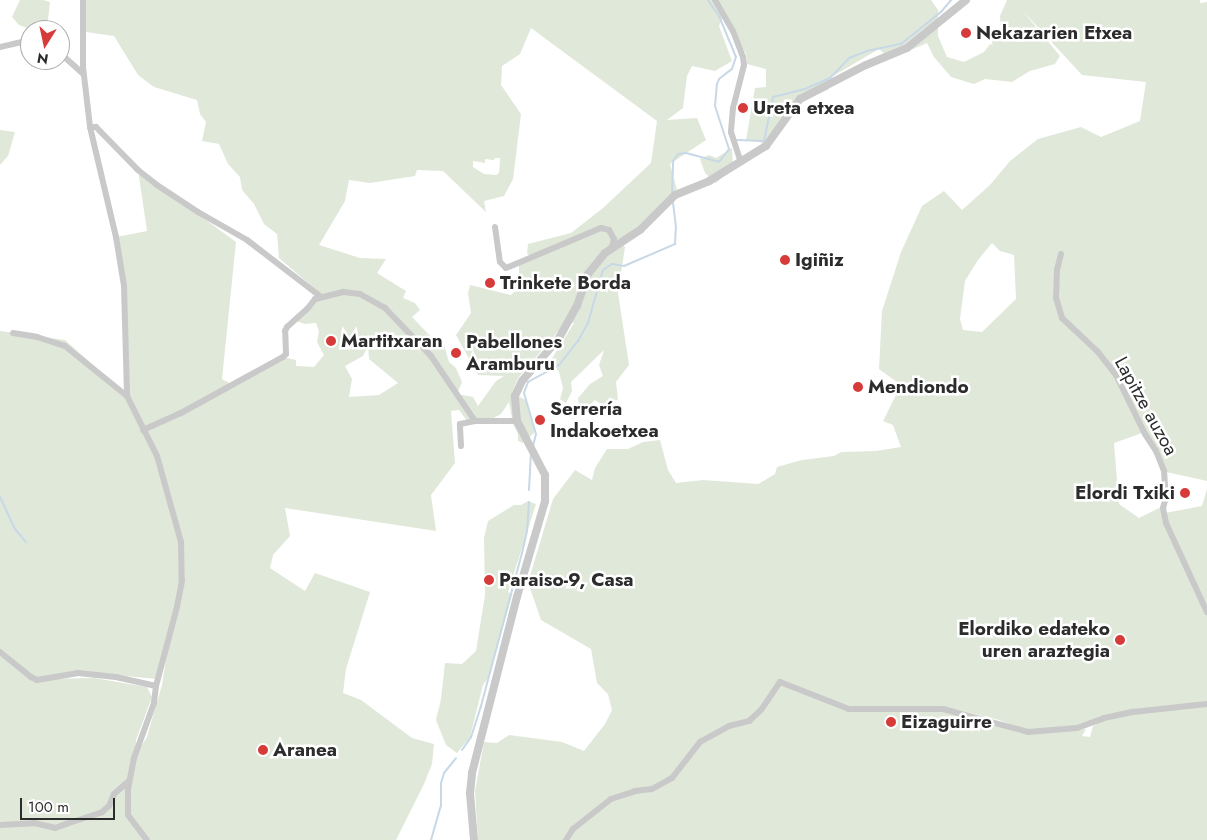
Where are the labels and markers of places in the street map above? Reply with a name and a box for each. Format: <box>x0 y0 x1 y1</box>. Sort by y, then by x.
place label: Nekazarien Etxea <box>976 22 1132 44</box>
marker: Nekazarien Etxea <box>960 27 972 39</box>
place label: Ureta etxea <box>753 97 855 119</box>
marker: Ureta etxea <box>737 102 749 114</box>
place label: Igiñiz <box>795 249 844 271</box>
marker: Igiñiz <box>779 254 791 266</box>
place label: Trinkete Borda <box>500 272 631 294</box>
marker: Trinkete Borda <box>484 277 496 289</box>
place label: Martitxaran <box>341 330 443 352</box>
place label: Pabellones Aramburu <box>466 331 562 375</box>
marker: Martitxaran <box>325 335 337 347</box>
marker: Pabellones Aramburu <box>450 347 462 359</box>
place label: Mendiondo <box>868 376 969 398</box>
marker: Mendiondo <box>852 381 864 393</box>
place label: Serrería Indakoetxea <box>550 398 659 442</box>
marker: Serrería Indakoetxea <box>534 414 546 426</box>
place label: Elordi Txiki <box>1075 482 1175 504</box>
marker: Elordi Txiki <box>1179 487 1191 499</box>
place label: Paraiso-9, Casa <box>499 569 634 591</box>
marker: Paraiso-9, Casa <box>483 574 495 586</box>
place label: Elordiko edateko uren araztegia <box>958 618 1110 662</box>
marker: Elordiko edateko uren araztegia <box>1114 634 1126 646</box>
place label: Eizaguirre <box>901 711 992 733</box>
marker: Eizaguirre <box>885 716 897 728</box>
place label: Aranea <box>273 739 337 761</box>
marker: Aranea <box>257 744 269 756</box>

